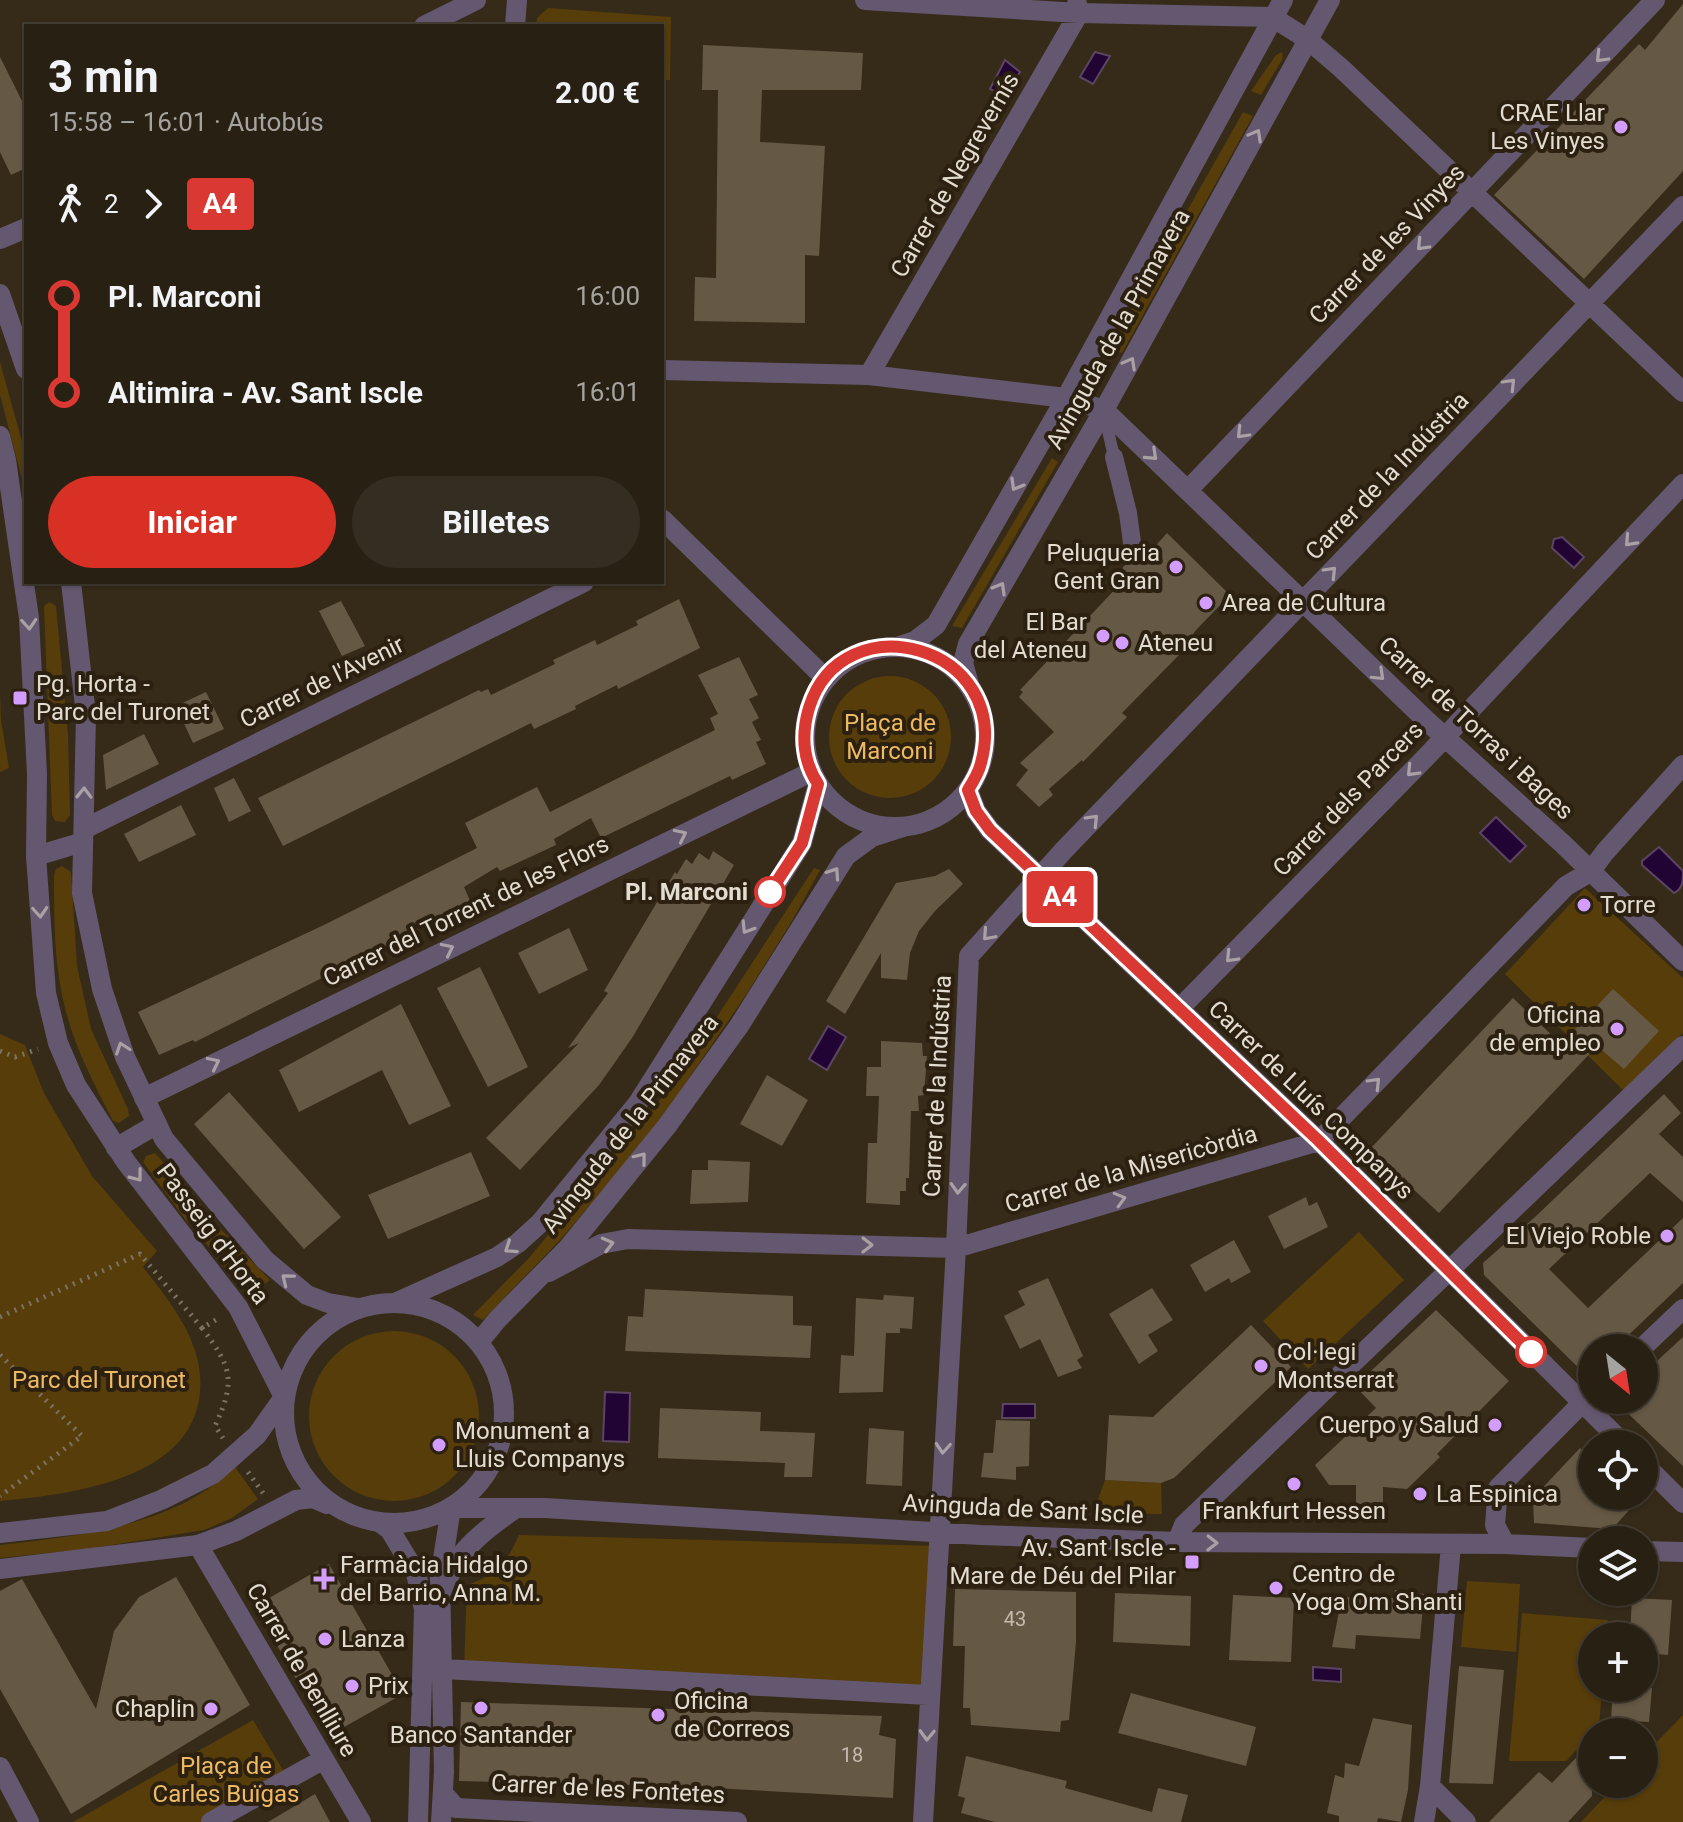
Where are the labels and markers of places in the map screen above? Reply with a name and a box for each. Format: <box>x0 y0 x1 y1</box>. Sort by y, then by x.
place label: CRAE Llar Les Vinyes <box>1490 99 1605 155</box>
marker: CRAE Llar Les Vinyes <box>1612 118 1630 136</box>
place label: Peluqueria Gent Gran <box>1047 539 1160 595</box>
marker: Peluqueria Gent Gran <box>1167 558 1185 576</box>
place label: Area de Cultura <box>1222 589 1386 617</box>
marker: Area de Cultura <box>1197 594 1215 612</box>
place label: El Bar del Ateneu <box>974 608 1087 664</box>
marker: El Bar del Ateneu <box>1094 627 1112 645</box>
place label: Ateneu <box>1138 629 1213 657</box>
marker: Ateneu <box>1113 634 1131 652</box>
place label: Pg. Horta - Parc del Turonet <box>36 670 210 726</box>
marker: Pg. Horta - Parc del Turonet <box>11 689 29 707</box>
marker: Pl. Marconi <box>755 877 785 907</box>
place label: Pl. Marconi <box>625 878 748 906</box>
place label: Torre <box>1600 891 1656 919</box>
marker: Torre <box>1575 896 1593 914</box>
place label: Oficina de empleo <box>1489 1001 1601 1057</box>
marker: Oficina de empleo <box>1608 1020 1626 1038</box>
place label: El Viejo Roble <box>1506 1222 1651 1250</box>
marker: El Viejo Roble <box>1658 1227 1676 1245</box>
unlabelled marker <box>1516 1337 1546 1367</box>
place label: Col·legi Montserrat <box>1277 1338 1395 1394</box>
marker: Col·legi Montserrat <box>1252 1357 1270 1375</box>
place label: Cuerpo y Salud <box>1319 1411 1479 1439</box>
marker: Cuerpo y Salud <box>1486 1416 1504 1434</box>
place label: Monument a Lluis Companys <box>455 1417 625 1473</box>
marker: Monument a Lluis Companys <box>430 1436 448 1454</box>
marker: Frankfurt Hessen <box>1285 1475 1303 1493</box>
place label: La Espinica <box>1436 1480 1558 1508</box>
marker: La Espinica <box>1411 1485 1429 1503</box>
place label: Frankfurt Hessen <box>1202 1497 1386 1525</box>
place label: Av. Sant Iscle - Mare de Déu del Pilar <box>949 1534 1176 1590</box>
place label: Farmàcia Hidalgo del Barrio, Anna M. <box>340 1551 541 1607</box>
marker: Av. Sant Iscle - Mare de Déu del Pilar <box>1183 1553 1201 1571</box>
place label: Centro de Yoga Om Shanti <box>1292 1560 1463 1616</box>
marker: Farmàcia Hidalgo del Barrio, Anna M. <box>315 1570 333 1588</box>
marker: Centro de Yoga Om Shanti <box>1267 1579 1285 1597</box>
place label: Lanza <box>341 1625 405 1653</box>
marker: Lanza <box>316 1630 334 1648</box>
place label: Prix <box>368 1672 409 1700</box>
marker: Prix <box>343 1677 361 1695</box>
place label: Oficina de Correos <box>674 1687 790 1743</box>
place label: Chaplin <box>115 1695 195 1723</box>
marker: Banco Santander <box>472 1699 490 1717</box>
marker: Chaplin <box>202 1700 220 1718</box>
marker: Oficina de Correos <box>649 1706 667 1724</box>
place label: Banco Santander <box>390 1721 572 1749</box>

